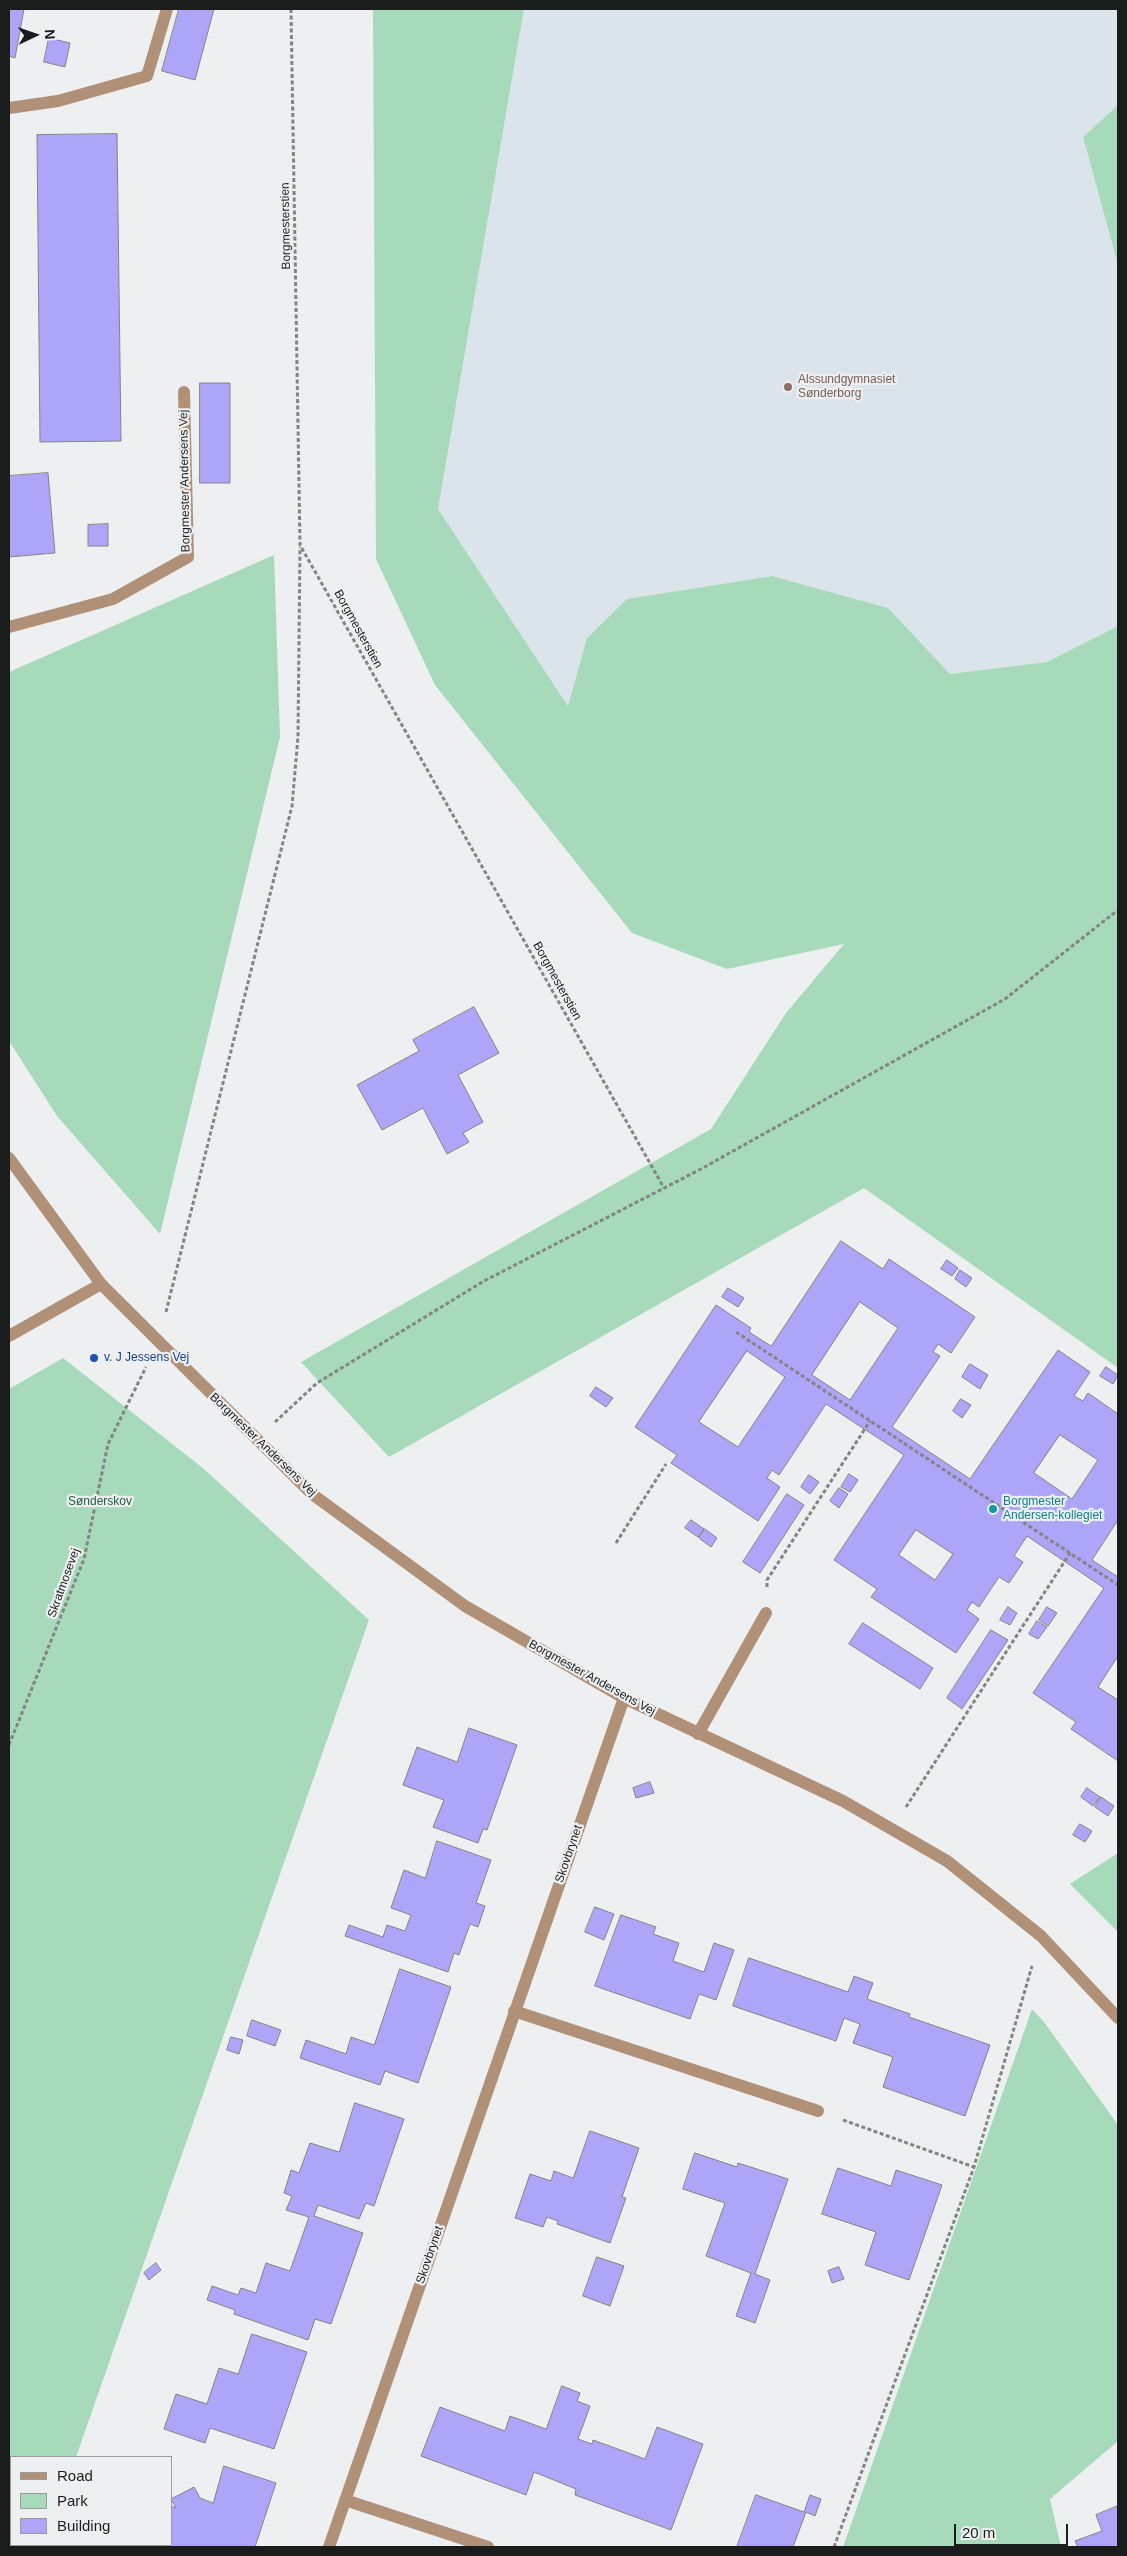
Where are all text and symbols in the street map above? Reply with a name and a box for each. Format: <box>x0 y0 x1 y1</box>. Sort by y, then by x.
north arrow <box>10 10 60 60</box>
text: N <box>42 29 58 40</box>
street label: Borgmesterstien <box>278 182 294 270</box>
place label: Alssundgymnasiet Sønderborg <box>798 373 895 401</box>
marker: Alssundgymnasiet Sønderborg <box>782 381 794 393</box>
street label: Borgmester Andersens Vej <box>177 410 193 552</box>
street label: Borgmesterstien <box>331 587 385 671</box>
street label: Borgmesterstien <box>530 939 584 1023</box>
place label: v. J Jessens Vej <box>104 1351 189 1365</box>
marker: v. J Jessens Vej <box>88 1352 100 1364</box>
street label: Borgmester Andersens Vej <box>207 1390 319 1500</box>
park label: Sønderskov <box>68 1495 132 1509</box>
place label: Borgmester Andersen-kollegiet <box>1003 1495 1102 1523</box>
marker: Borgmester Andersen-kollegiet <box>987 1503 999 1515</box>
street label: Skratmosevej <box>45 1546 83 1620</box>
street label: Borgmester Andersens Vej <box>526 1637 658 1719</box>
street label: Skovbrynet <box>552 1823 586 1885</box>
street label: Skovbrynet <box>413 2224 447 2286</box>
legend <box>10 2456 172 2546</box>
text: Road <box>57 2467 93 2484</box>
text: Park <box>57 2492 88 2509</box>
scale bar <box>957 2514 1071 2546</box>
text: Building <box>57 2517 110 2534</box>
text: 20 m <box>962 2524 995 2541</box>

